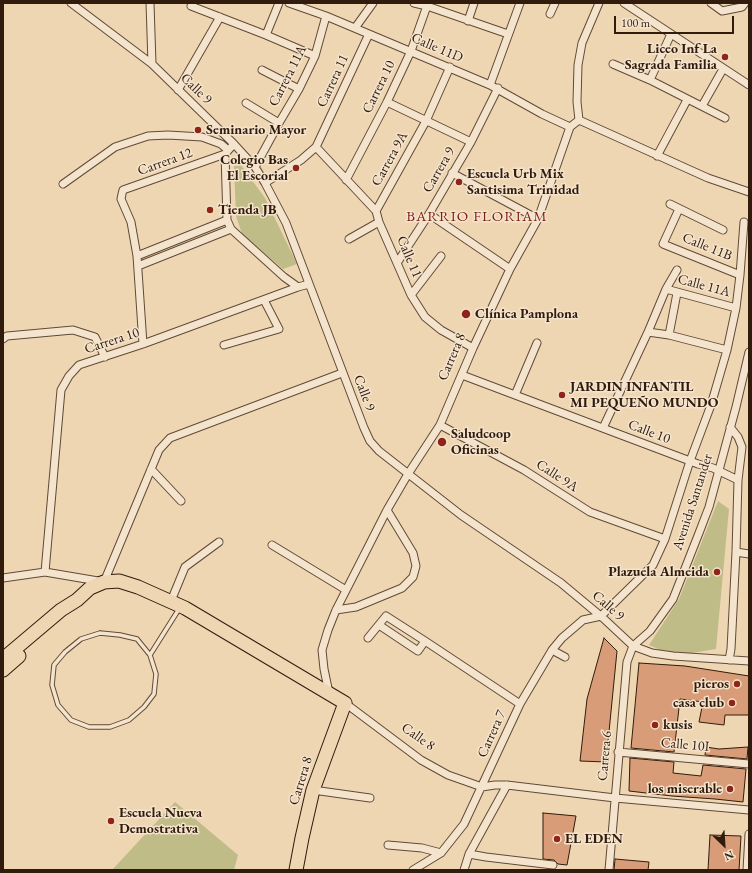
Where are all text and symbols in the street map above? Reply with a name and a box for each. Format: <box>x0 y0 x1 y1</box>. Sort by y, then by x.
scale bar <box>616 8 736 34</box>
text: 100 m <box>621 15 650 31</box>
street label: Calle 11D <box>409 30 465 66</box>
place label: Liceo Inf La Sagrada Familia <box>625 41 717 74</box>
street label: Carrera 11A <box>265 43 311 109</box>
street label: Carrera 11 <box>313 52 353 110</box>
marker: Liceo Inf La Sagrada Familia <box>720 52 730 62</box>
street label: Carrera 10 <box>359 58 399 116</box>
street label: Calle 9 <box>177 70 215 108</box>
place label: Seminario Mayor <box>206 122 306 138</box>
marker: Seminario Mayor <box>193 125 203 135</box>
street label: Carrera 9A <box>368 129 412 189</box>
street label: Carrera 12 <box>135 144 195 180</box>
street label: Carrera 9 <box>419 144 459 196</box>
place label: Colegio Bas El Escorial <box>220 152 288 184</box>
marker: Colegio Bas El Escorial <box>291 163 301 173</box>
place label: Escuela Urb Mix Santisima Trinidad <box>467 166 580 198</box>
marker: Escuela Urb Mix Santisima Trinidad <box>454 177 464 187</box>
place label: Tienda JB <box>218 202 276 218</box>
marker: Tienda JB <box>205 205 215 215</box>
district label: BARRIO FLORIAM <box>406 208 548 226</box>
street label: Calle 11B <box>680 229 734 265</box>
street label: Calle 11 <box>393 233 425 281</box>
street label: Calle 11A <box>676 271 732 301</box>
place label: Clínica Pamplona <box>475 306 578 322</box>
marker: Clínica Pamplona <box>460 308 472 320</box>
street label: Carrera 10 <box>82 324 142 358</box>
street label: Carrera 8 <box>434 331 470 383</box>
street label: Calle 9 <box>349 373 379 413</box>
place label: JARDIN INFANTIL MI PEQUEÑO MUNDO <box>570 379 718 412</box>
marker: JARDIN INFANTIL MI PEQUEÑO MUNDO <box>557 390 567 400</box>
street label: Calle 10 <box>625 416 673 448</box>
place label: Saludcoop Oficinas <box>451 426 511 458</box>
marker: Saludcoop Oficinas <box>436 436 448 448</box>
street label: Avenida Santander <box>670 452 716 552</box>
street label: Calle 9A <box>533 456 581 496</box>
place label: Plazuela Almeida <box>608 564 709 580</box>
marker: Plazuela Almeida <box>712 567 722 577</box>
street label: Calle 9 <box>588 587 628 625</box>
place label: pieros <box>694 676 729 692</box>
marker: pieros <box>732 679 742 689</box>
place label: casa club <box>673 695 724 711</box>
marker: casa club <box>727 698 737 708</box>
street label: Carrera 7 <box>474 708 510 760</box>
place label: kusis <box>663 717 693 733</box>
street label: Calle 8 <box>398 719 438 755</box>
marker: kusis <box>650 720 660 730</box>
street label: Carrera 6 <box>594 730 616 782</box>
street label: Calle 10I <box>660 735 710 755</box>
street label: Carrera 8 <box>286 755 316 807</box>
place label: los miserable <box>648 781 722 797</box>
marker: los miserable <box>725 784 735 794</box>
place label: Escuela Nueva Demostrativa <box>119 805 202 838</box>
marker: Escuela Nueva Demostrativa <box>106 816 116 826</box>
north arrow <box>704 825 744 865</box>
place label: EL EDEN <box>565 831 623 847</box>
marker: EL EDEN <box>552 834 562 844</box>
text: N <box>722 848 736 864</box>

